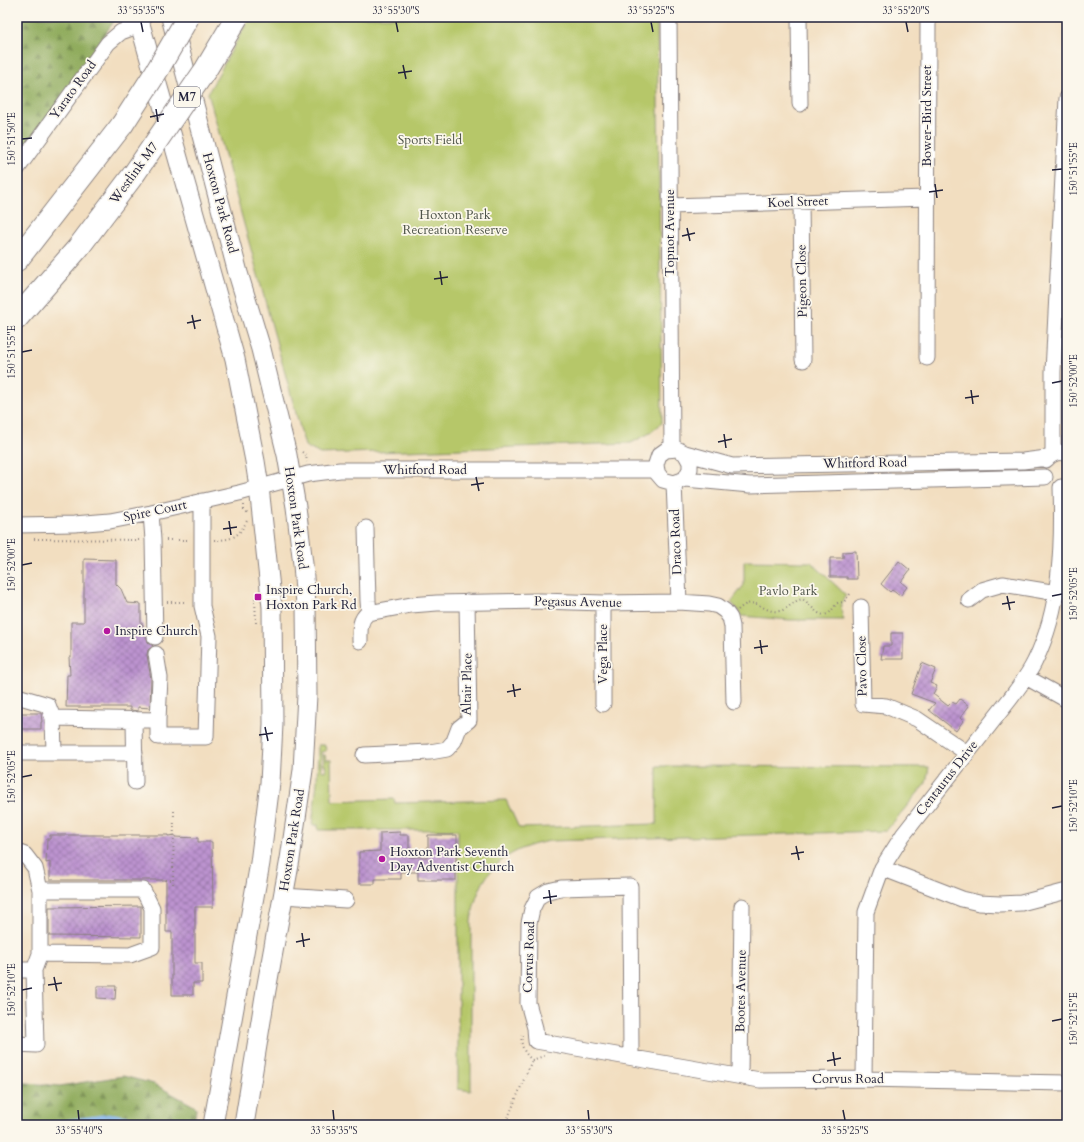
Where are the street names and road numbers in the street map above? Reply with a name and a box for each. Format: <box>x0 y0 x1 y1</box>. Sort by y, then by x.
street label: Yarato Road <box>45 57 101 123</box>
street label: Bower-Bird Street <box>918 65 936 167</box>
road number: M7 <box>174 87 200 107</box>
street label: Westlink M7 <box>105 138 163 208</box>
street label: Hoxton Park Road <box>198 151 242 255</box>
street label: Topnot Avenue <box>661 189 679 277</box>
street label: Koel Street <box>767 192 829 212</box>
street label: Pigeon Close <box>792 244 812 318</box>
street label: Whitford Road <box>822 453 907 473</box>
street label: Whitford Road <box>382 461 467 479</box>
street label: Hoxton Park Road <box>280 466 312 571</box>
street label: Spire Court <box>122 496 188 526</box>
street label: Draco Road <box>666 509 686 575</box>
street label: Pegasus Avenue <box>534 592 622 612</box>
street label: Vega Place <box>594 624 612 684</box>
street label: Pavo Close <box>852 635 872 697</box>
street label: Altair Place <box>457 652 477 715</box>
street label: Centaurus Drive <box>912 736 982 819</box>
street label: Hoxton Park Road <box>275 787 309 892</box>
street label: Corvus Road <box>519 921 539 993</box>
street label: Bootes Avenue <box>731 949 751 1033</box>
street label: Corvus Road <box>812 1070 884 1088</box>

